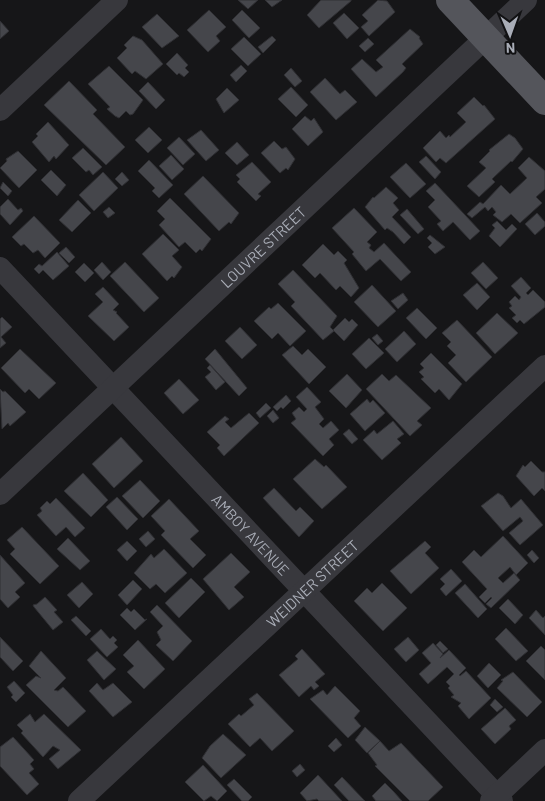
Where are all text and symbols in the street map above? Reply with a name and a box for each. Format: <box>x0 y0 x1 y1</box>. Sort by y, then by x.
north arrow <box>485 10 535 60</box>
text: N <box>506 40 515 57</box>
street label: LOUVRE STREET <box>217 202 310 291</box>
street label: AMBOY AVENUE <box>208 490 293 579</box>
street label: WEIDNER STREET <box>262 536 362 631</box>

